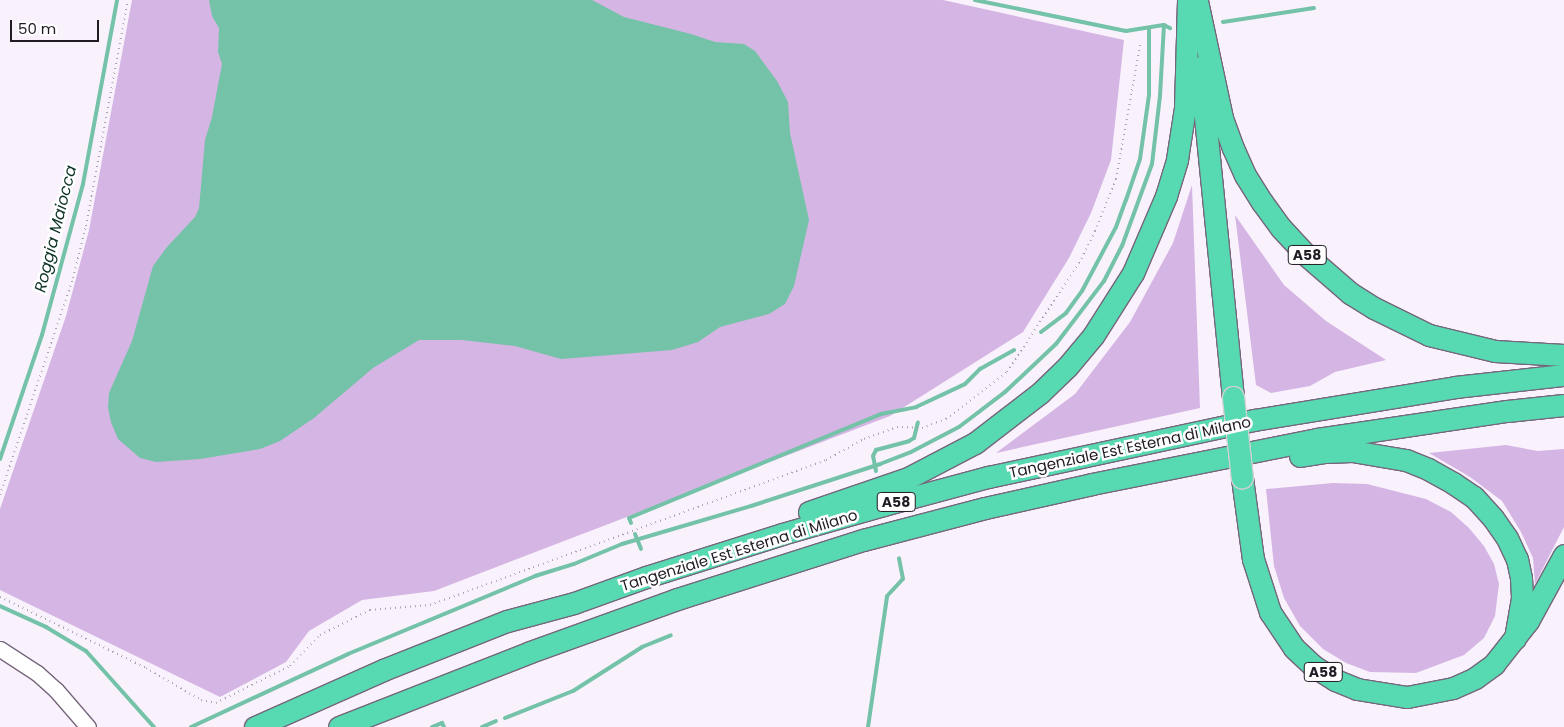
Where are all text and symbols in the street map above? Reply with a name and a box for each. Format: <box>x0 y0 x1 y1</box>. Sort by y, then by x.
scale bar <box>12 10 101 42</box>
text: 50 m <box>18 18 56 39</box>
water label: Roggia Maiocca <box>31 164 81 294</box>
road number: A58 <box>1287 244 1327 266</box>
street label: Tangenziale Est Esterna di Milano <box>1008 413 1252 481</box>
road number: A58 <box>876 491 916 514</box>
street label: Tangenziale Est Esterna di Milano <box>618 505 860 595</box>
road number: A58 <box>1303 660 1343 684</box>

